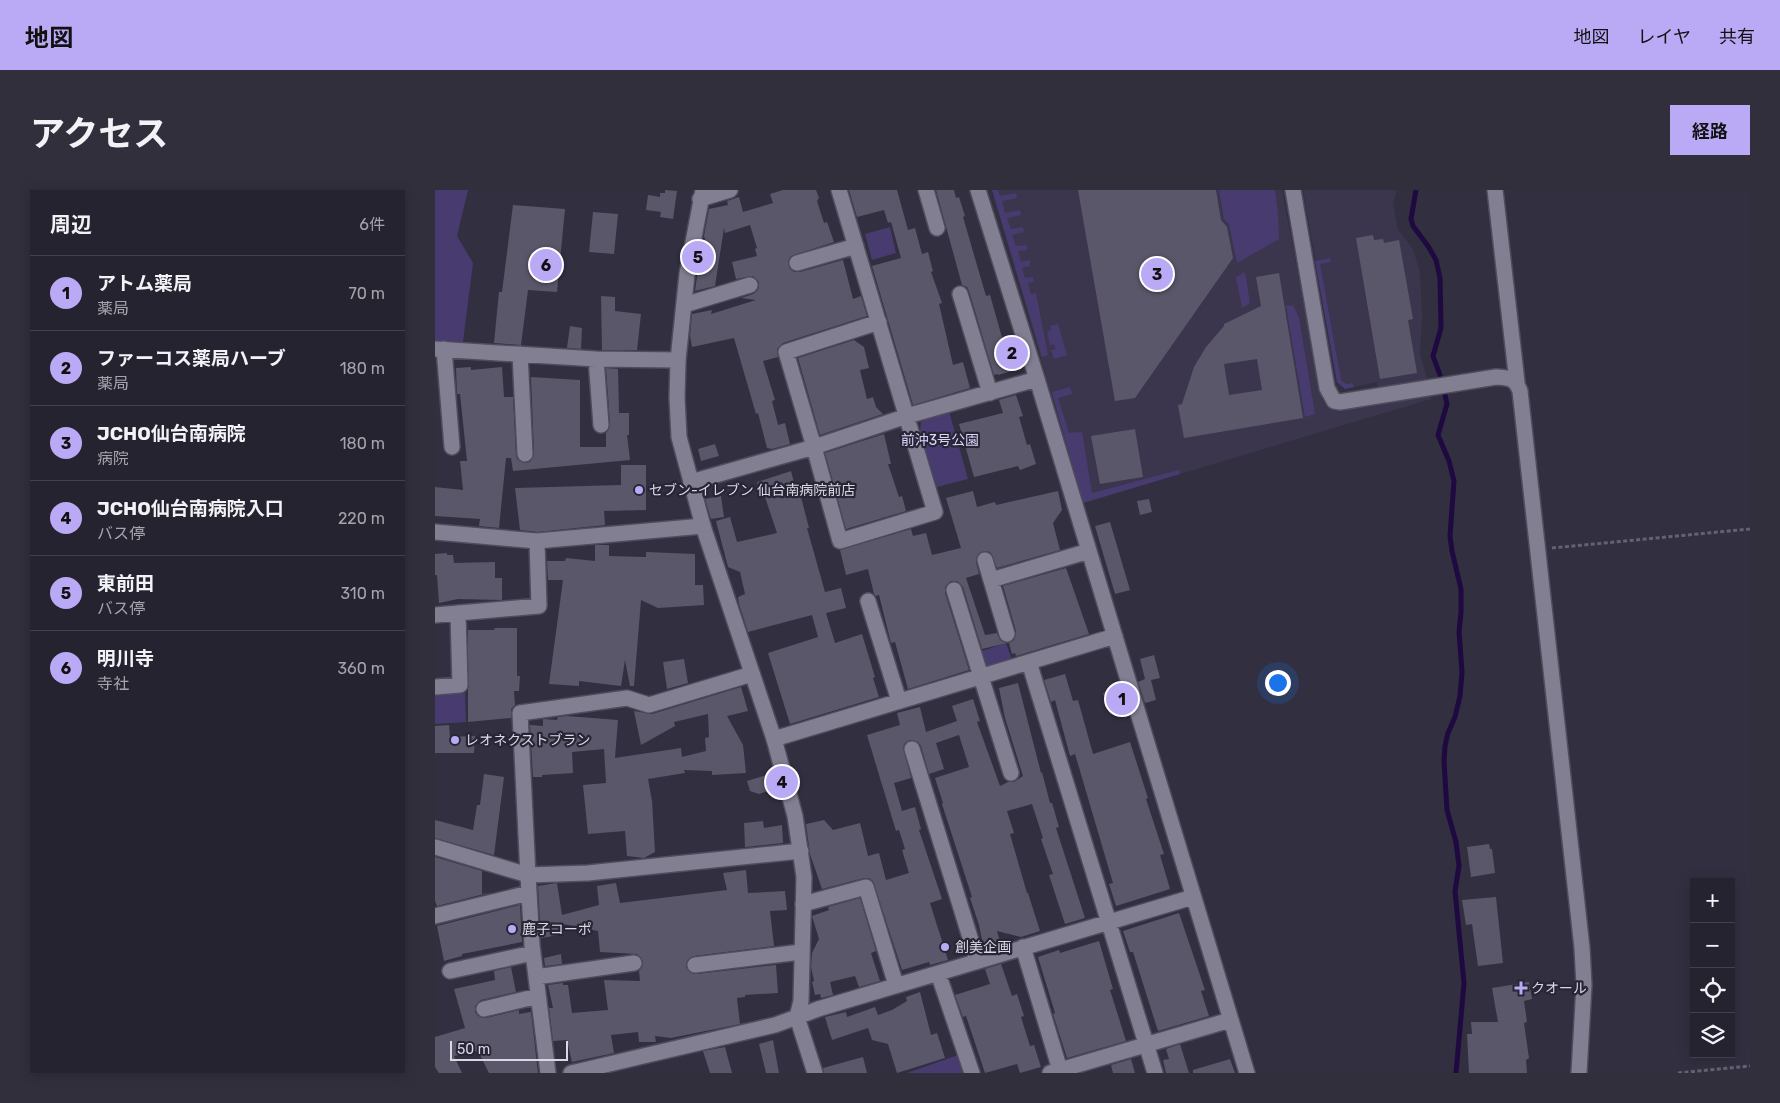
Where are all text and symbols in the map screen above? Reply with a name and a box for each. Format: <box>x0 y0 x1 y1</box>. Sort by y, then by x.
text: 地図 <box>25 24 73 52</box>
text: 地図 <box>1574 26 1610 48</box>
text: レイヤ <box>1638 26 1691 48</box>
text: 共有 <box>1719 26 1755 48</box>
button: 経路 <box>1670 105 1750 155</box>
text: アクセス <box>30 113 168 155</box>
text: 周辺 <box>50 212 92 237</box>
text: 6件 <box>359 215 385 234</box>
pin: 5 <box>682 238 714 276</box>
pin: 6 <box>530 246 562 284</box>
pin: 3 <box>1141 255 1173 293</box>
text: アトム薬局 <box>97 272 192 295</box>
text: 1 <box>62 284 70 303</box>
text: 70 m <box>348 284 385 303</box>
text: 薬局 <box>97 299 129 318</box>
pin: 2 <box>996 334 1028 372</box>
text: ファーコス薬局ハーブ <box>97 347 286 370</box>
text: 2 <box>61 359 71 378</box>
text: 180 m <box>340 359 385 378</box>
text: 薬局 <box>97 374 129 393</box>
text: JCHO仙台南病院 <box>97 422 246 445</box>
park label: 前沖3号公園 <box>901 432 979 449</box>
text: 3 <box>61 434 71 453</box>
text: 180 m <box>340 434 385 453</box>
text: 病院 <box>97 449 129 468</box>
place label: セブン-イレブン 仙台南病院前店 <box>649 482 855 499</box>
marker: セブン-イレブン 仙台南病院前店 <box>633 484 645 496</box>
text: JCHO仙台南病院入口 <box>97 497 284 520</box>
text: 4 <box>61 509 71 528</box>
text: 220 m <box>338 509 385 528</box>
text: バス停 <box>97 524 145 543</box>
text: 東前田 <box>97 572 154 595</box>
text: 5 <box>61 584 71 603</box>
text: 310 m <box>341 584 385 603</box>
text: バス停 <box>97 599 145 618</box>
text: 明川寺 <box>97 647 154 670</box>
text: 6 <box>61 659 71 678</box>
text: 360 m <box>337 659 385 678</box>
your location <box>1265 670 1291 696</box>
text: 寺社 <box>97 674 129 693</box>
pin: 1 <box>1106 680 1138 718</box>
place label: レオネクストブラン <box>465 732 591 749</box>
marker: レオネクストブラン <box>449 734 461 746</box>
pin: 4 <box>766 763 798 801</box>
map controls <box>1690 878 1735 1058</box>
button: + <box>1690 878 1735 923</box>
place label: 鹿子コーポ <box>522 921 592 938</box>
marker: 鹿子コーポ <box>506 923 518 935</box>
button: − <box>1690 923 1735 968</box>
place label: 創美企画 <box>955 939 1011 956</box>
marker: 創美企画 <box>939 941 951 953</box>
button: locate <box>1690 968 1735 1013</box>
place label: クオール <box>1531 980 1587 997</box>
marker: クオール <box>1515 982 1527 994</box>
button: layers <box>1690 1013 1735 1058</box>
scale bar <box>450 1038 567 1061</box>
text: 50 m <box>457 1041 490 1058</box>

